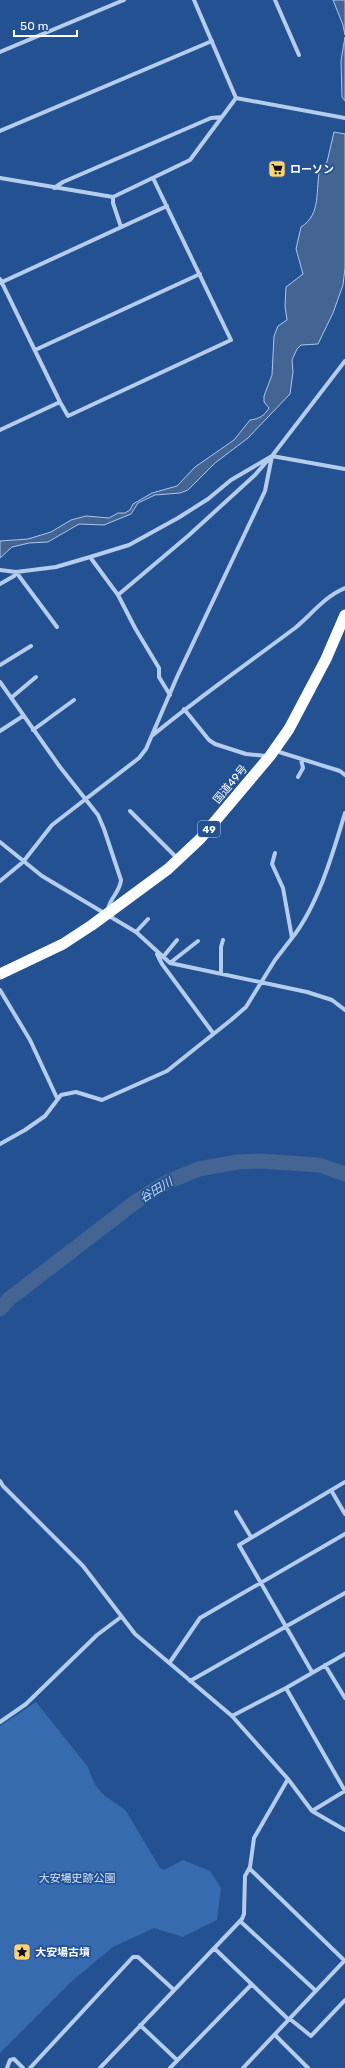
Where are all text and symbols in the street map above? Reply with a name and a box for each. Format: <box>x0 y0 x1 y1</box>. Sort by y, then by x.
scale bar <box>14 12 77 38</box>
text: 50 m <box>20 19 48 33</box>
supermarket icon: ローソン <box>267 159 287 179</box>
place label: ローソン <box>290 163 334 176</box>
street label: 国道49号 <box>211 762 250 806</box>
road number: 49 <box>198 821 220 837</box>
water label: 谷田川 <box>137 1174 177 1205</box>
park label: 大安場史跡公園 <box>39 1872 116 1885</box>
place icon: 大安場古墳 <box>12 1942 32 1962</box>
place label: 大安場古墳 <box>35 1946 90 1959</box>

